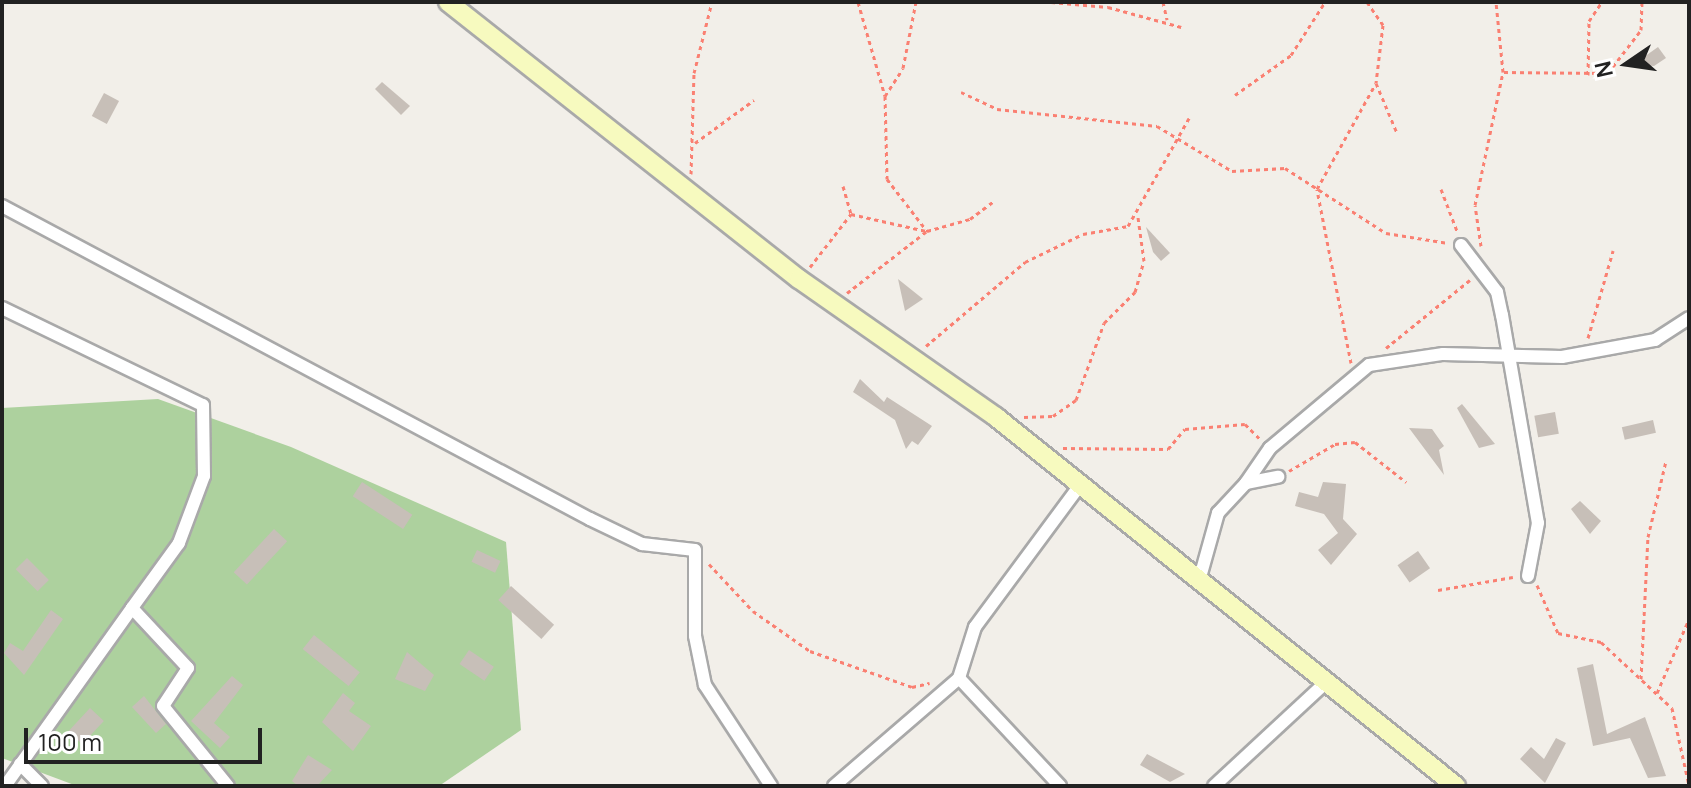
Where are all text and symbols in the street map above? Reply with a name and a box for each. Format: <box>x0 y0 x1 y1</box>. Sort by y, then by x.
north arrow <box>1587 24 1667 104</box>
text: N <box>1587 58 1620 80</box>
scale bar <box>28 712 266 762</box>
text: 100 m <box>38 725 102 758</box>

